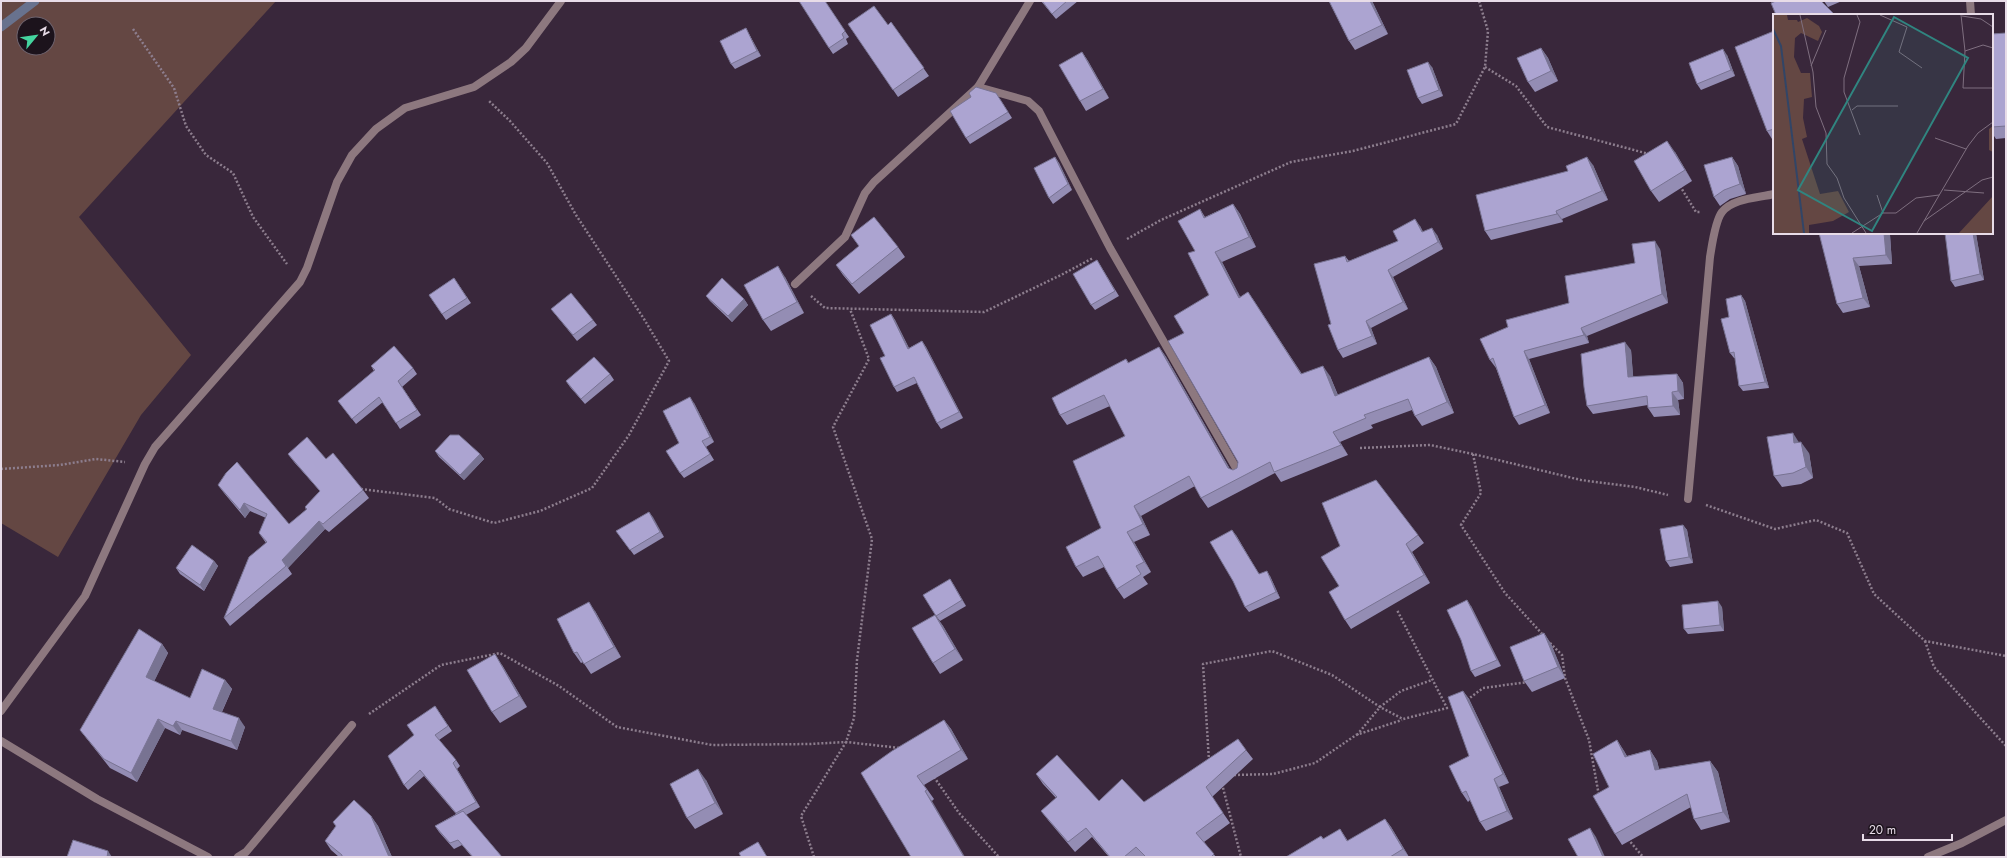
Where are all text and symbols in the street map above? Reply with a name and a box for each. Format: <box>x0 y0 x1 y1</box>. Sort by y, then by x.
inset map <box>1773 14 1993 234</box>
north arrow <box>16 16 56 56</box>
text: N <box>36 23 54 39</box>
scale bar <box>1863 816 1952 842</box>
text: 20 m <box>1869 821 1896 839</box>

